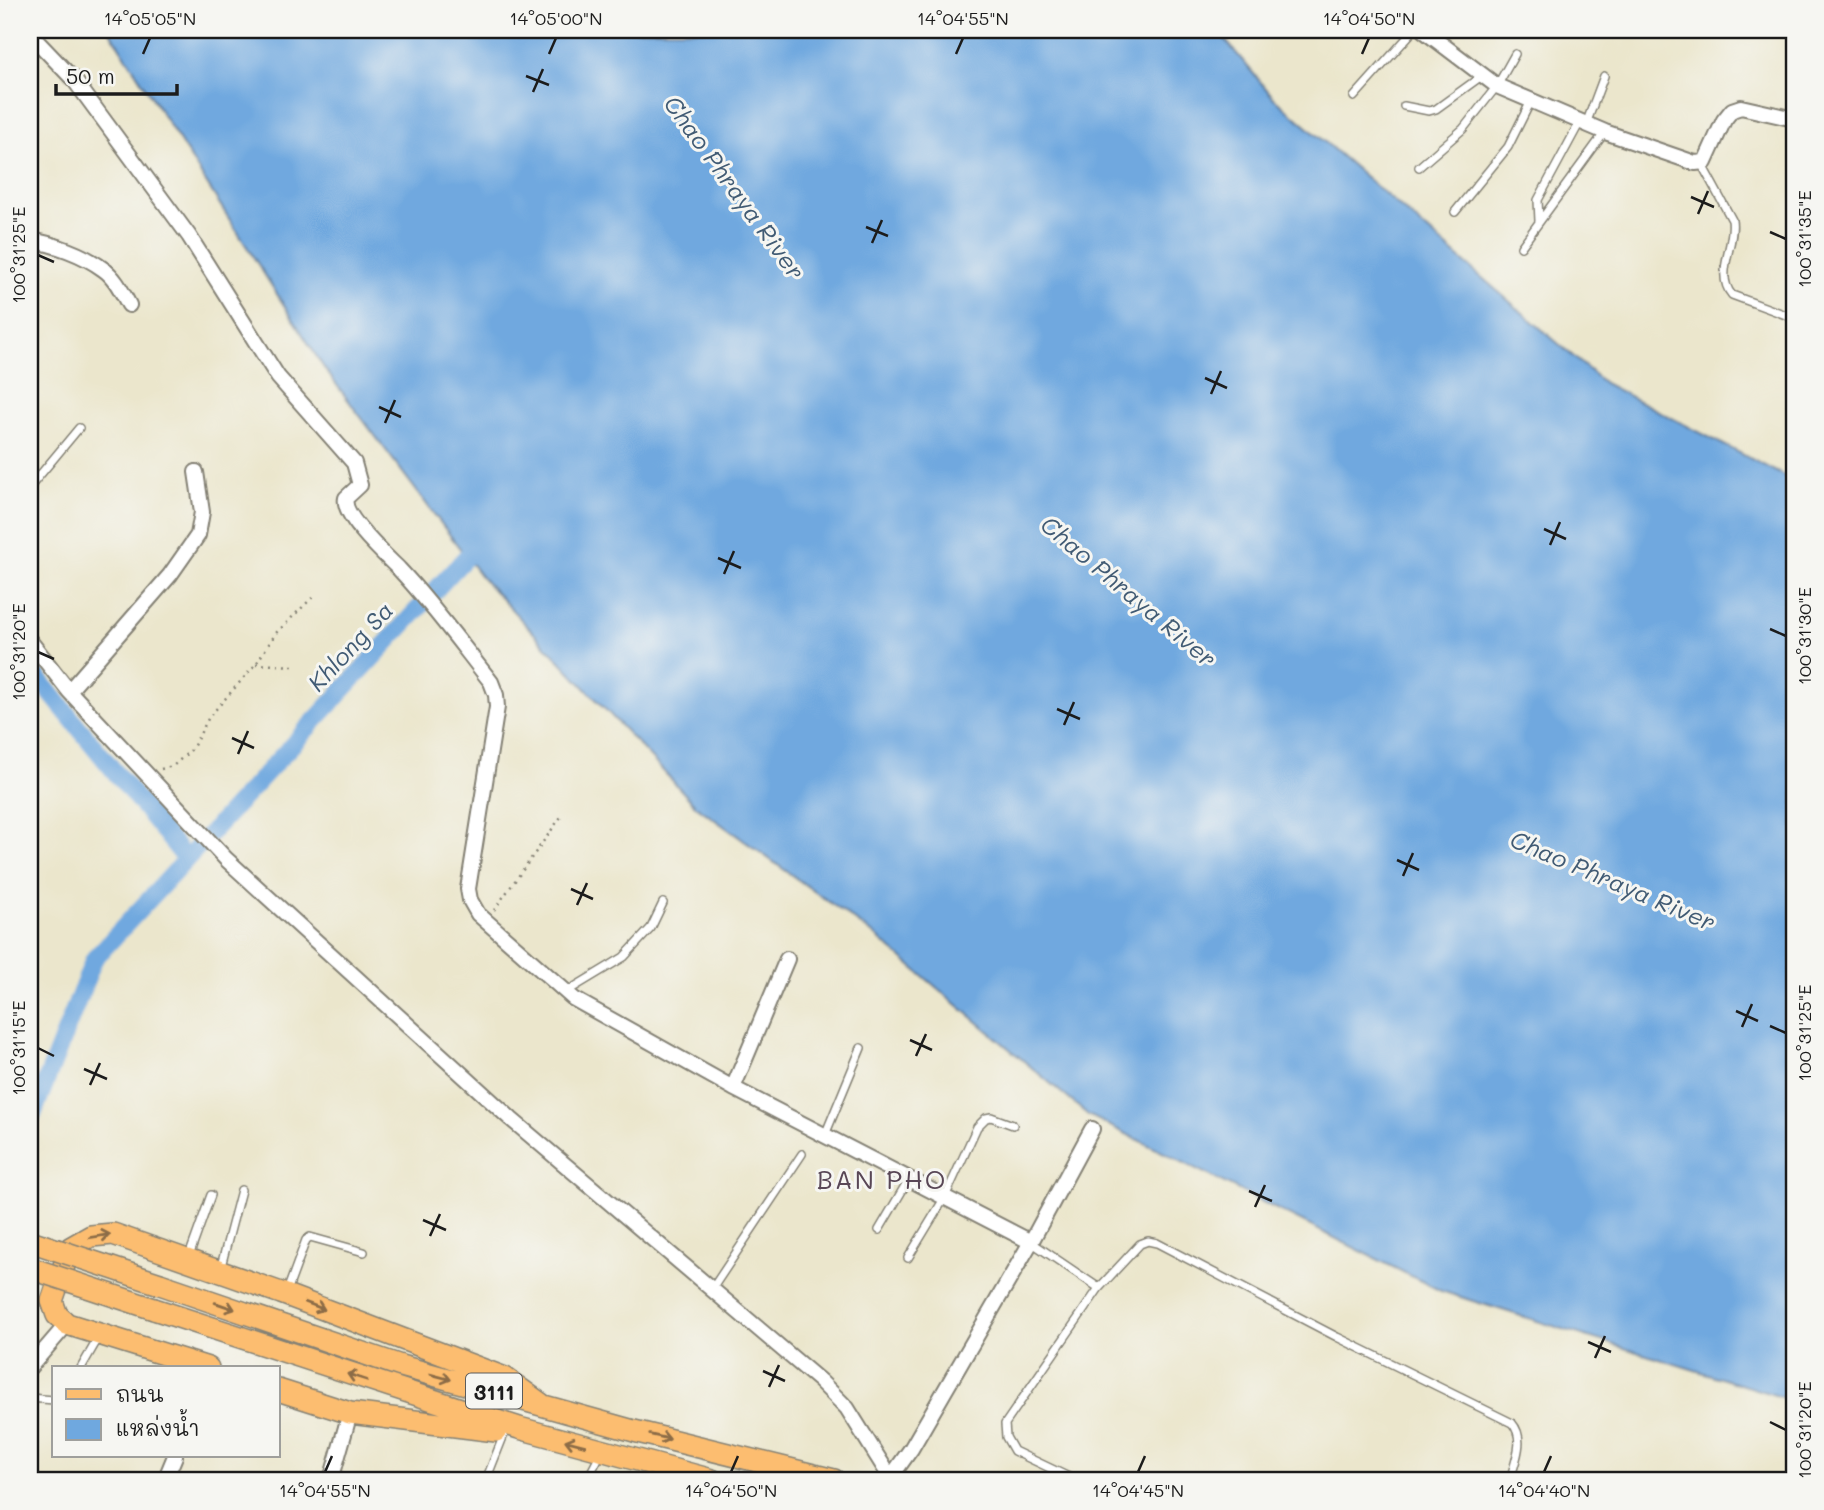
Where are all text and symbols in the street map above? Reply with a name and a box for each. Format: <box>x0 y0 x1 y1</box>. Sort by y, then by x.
text: 14°05'05"N <box>104 6 196 30</box>
text: 14°05'00"N <box>510 6 602 30</box>
text: 14°04'55"N <box>917 6 1009 30</box>
text: 14°04'50"N <box>1323 6 1415 30</box>
scale bar <box>56 52 177 96</box>
text: 50 m <box>66 62 115 89</box>
water label: Chao Phraya River <box>658 89 812 285</box>
text: 100°31'35"E <box>1792 190 1816 288</box>
text: 100°31'25"E <box>6 207 30 303</box>
water label: Chao Phraya River <box>1035 508 1223 674</box>
text: 100°31'30"E <box>1792 587 1816 685</box>
water label: Khlong Sa <box>301 595 399 697</box>
text: 100°31'20"E <box>6 603 30 701</box>
water label: Chao Phraya River <box>1506 823 1720 937</box>
text: 100°31'25"E <box>1792 985 1816 1081</box>
text: 100°31'15"E <box>6 1001 30 1095</box>
district label: BAN PHO <box>817 1162 947 1196</box>
one-way arrow <box>88 1229 111 1242</box>
one-way arrow <box>303 1300 325 1313</box>
one-way arrow <box>213 1301 235 1313</box>
legend <box>52 1366 280 1458</box>
one-way arrow <box>347 1370 369 1382</box>
one-way arrow <box>429 1371 451 1384</box>
road number: 3111 <box>466 1374 522 1408</box>
text: ถนน <box>116 1380 164 1407</box>
text: 100°31'20"E <box>1792 1381 1816 1479</box>
text: แหล่งน้ำ <box>116 1409 199 1441</box>
one-way arrow <box>648 1431 671 1444</box>
one-way arrow <box>564 1436 587 1449</box>
text: 14°04'55"N <box>279 1478 371 1502</box>
text: 14°04'50"N <box>685 1478 777 1502</box>
text: 14°04'45"N <box>1092 1478 1184 1502</box>
text: 14°04'40"N <box>1498 1478 1590 1502</box>

